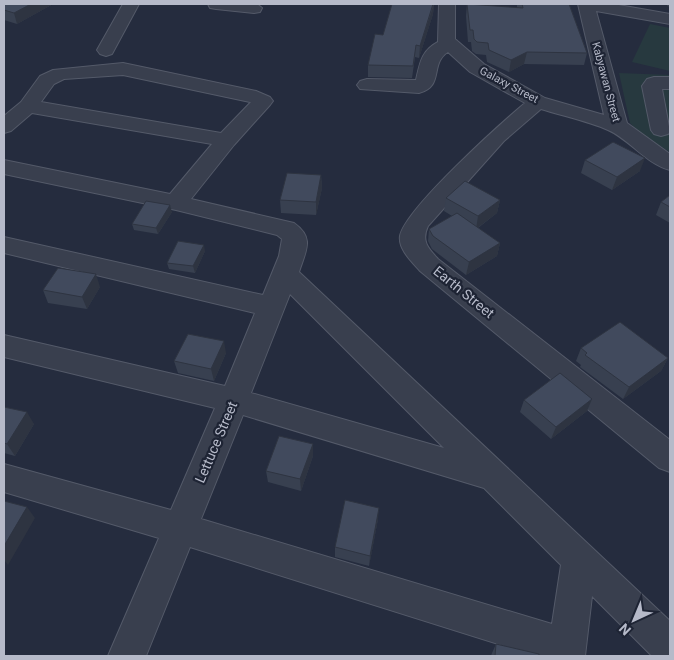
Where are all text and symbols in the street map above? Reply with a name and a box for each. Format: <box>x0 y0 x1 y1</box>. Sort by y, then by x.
street label: Kabyawan Street <box>589 41 623 124</box>
street label: Galaxy Street <box>477 64 541 106</box>
street label: Earth Street <box>430 263 498 322</box>
street label: Lettuce Street <box>192 398 241 485</box>
north arrow <box>609 595 659 645</box>
text: N <box>616 620 634 639</box>

